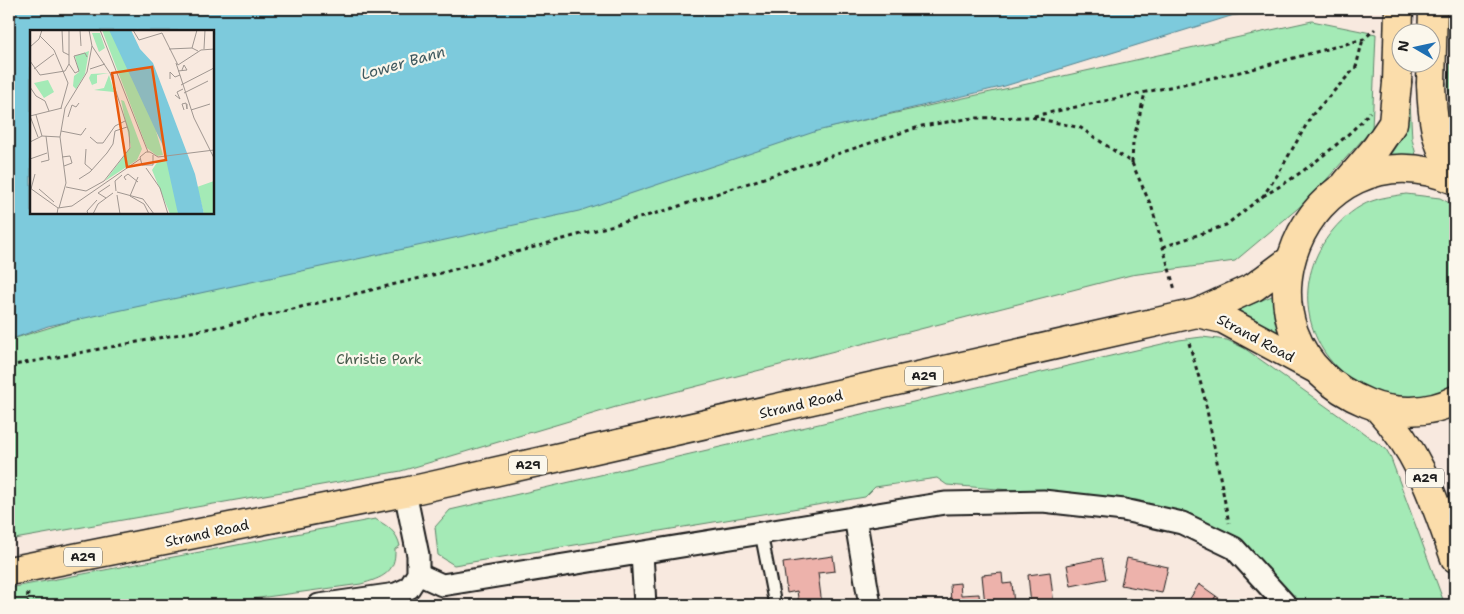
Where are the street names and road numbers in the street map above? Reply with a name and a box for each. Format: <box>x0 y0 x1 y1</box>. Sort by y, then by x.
street label: Strand Road <box>1214 310 1298 366</box>
road number: A29 <box>905 366 943 386</box>
street label: Strand Road <box>757 386 845 422</box>
road number: A29 <box>509 456 547 474</box>
road number: A29 <box>1406 468 1444 488</box>
street label: Strand Road <box>163 515 251 551</box>
road number: A29 <box>64 548 102 566</box>

